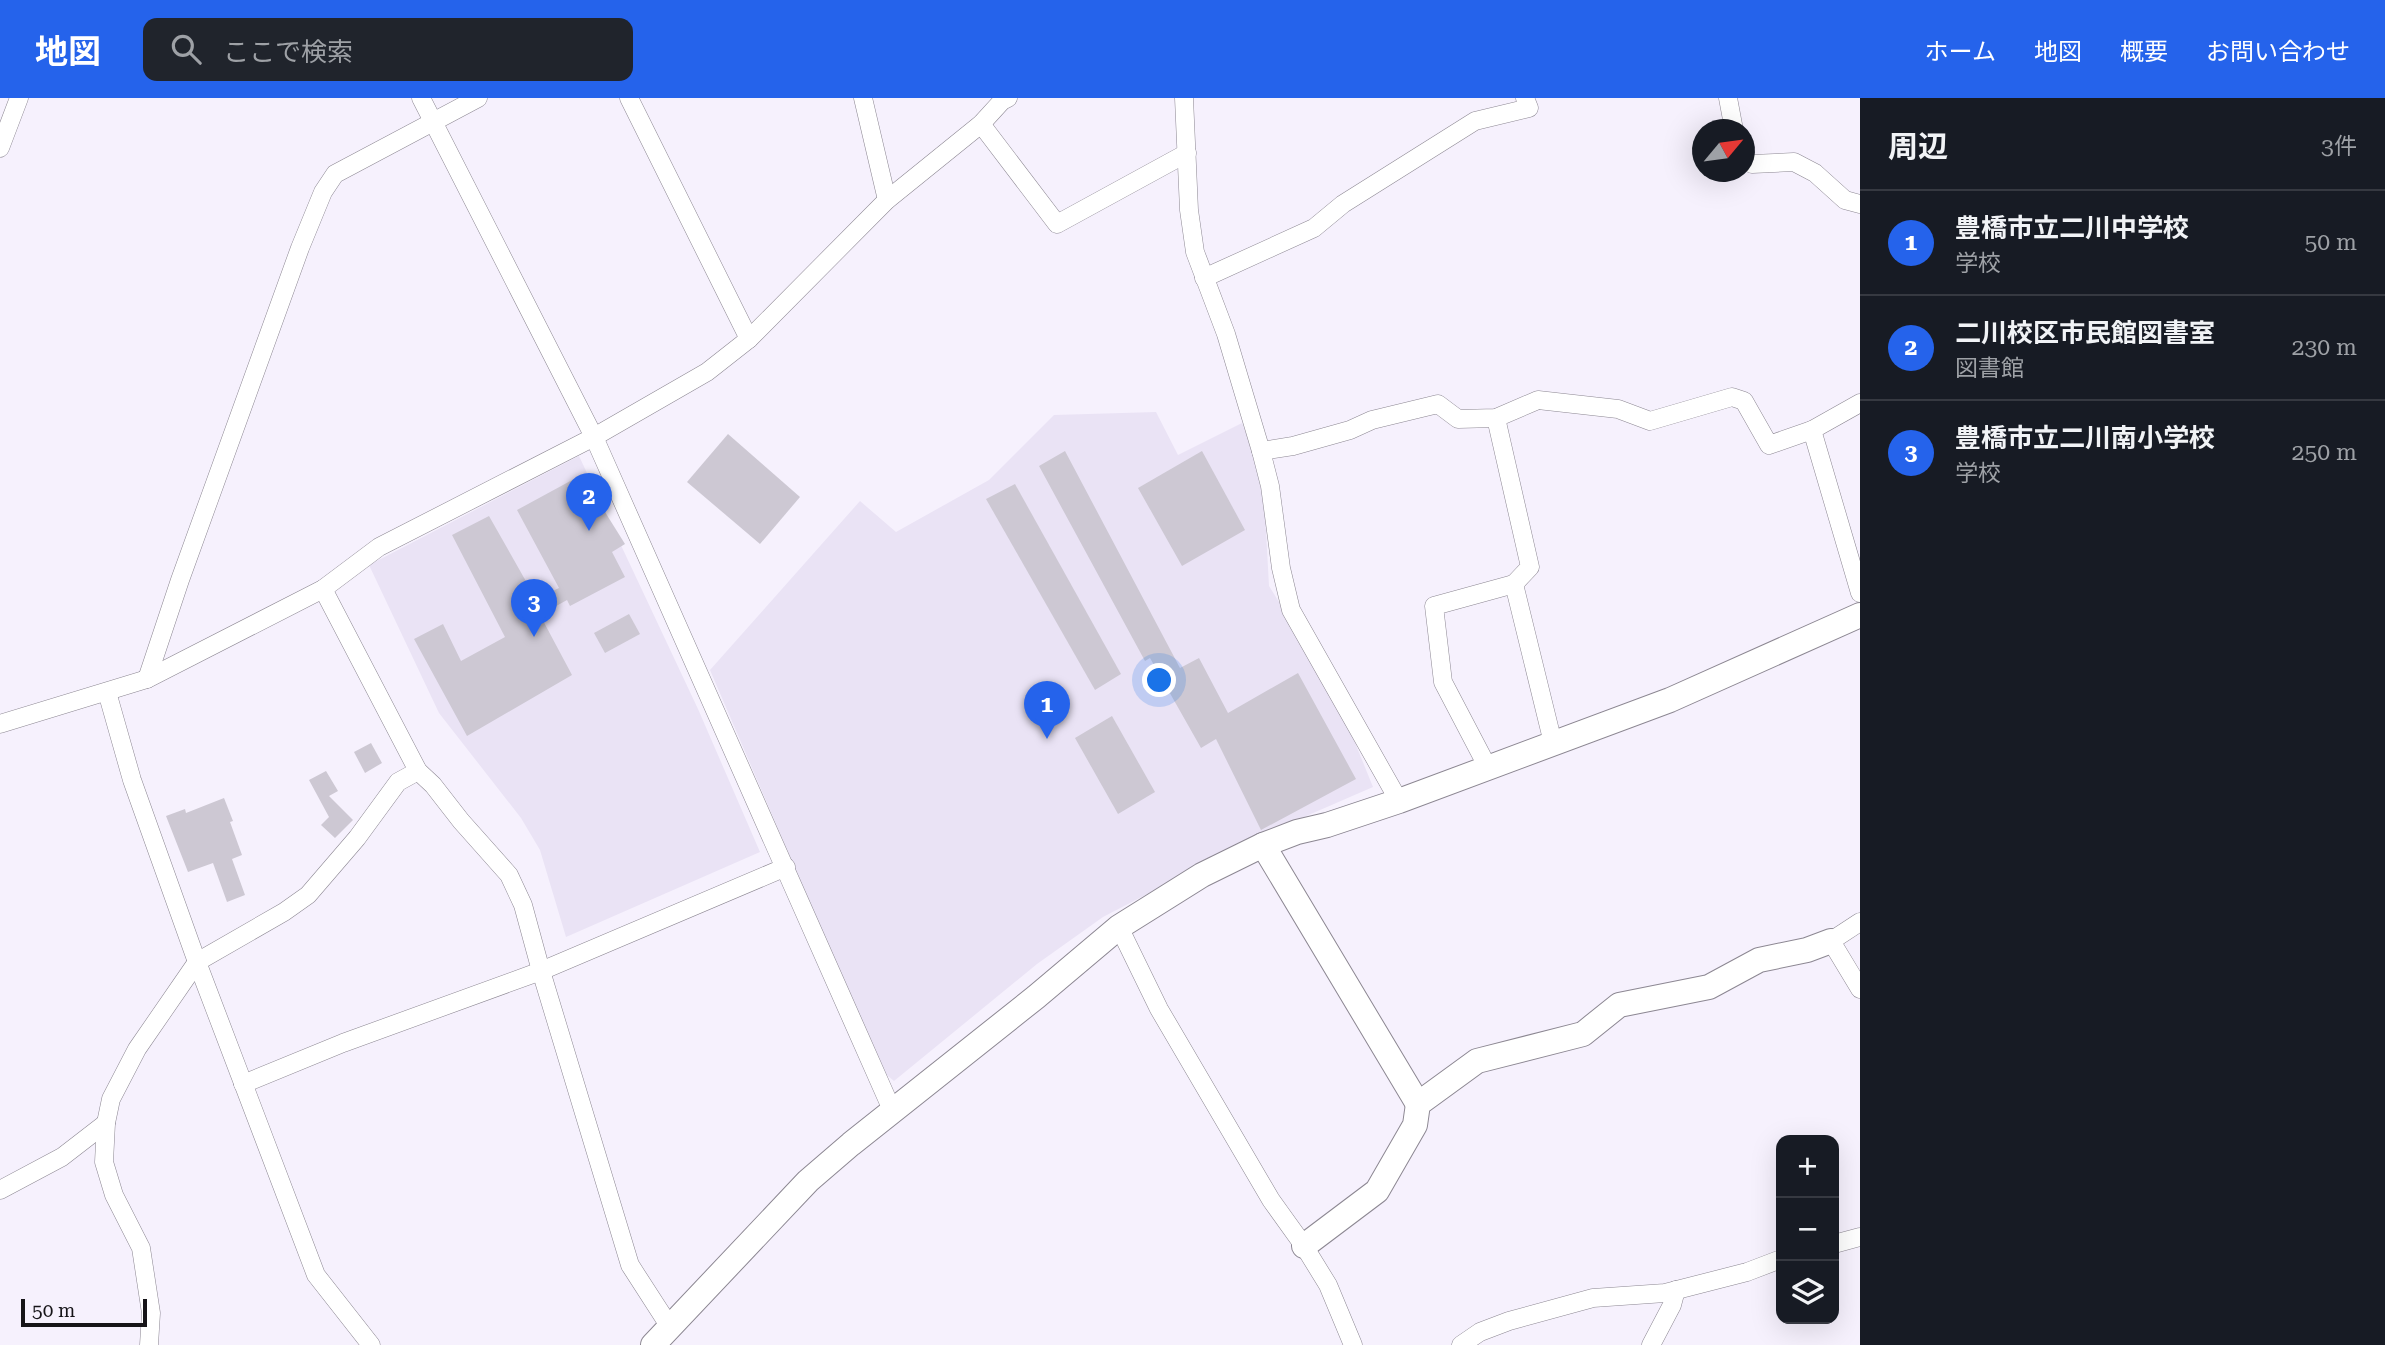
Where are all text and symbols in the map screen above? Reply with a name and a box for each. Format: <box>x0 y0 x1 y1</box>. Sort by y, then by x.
search box <box>143 18 633 81</box>
icon: search <box>167 30 205 68</box>
text: 地図 <box>35 32 101 71</box>
text: ここで検索 <box>223 37 353 67</box>
text: ホーム <box>1925 38 1996 66</box>
text: 地図 <box>2034 38 2082 66</box>
text: 概要 <box>2120 38 2168 66</box>
text: お問い合わせ <box>2206 38 2350 66</box>
north arrow <box>1692 119 1755 182</box>
text: 周辺 <box>1888 129 1948 164</box>
text: 3件 <box>2321 133 2357 160</box>
text: 豊橋市立二川中学校 <box>1955 213 2189 243</box>
text: 1 <box>1905 229 1917 256</box>
text: 50 m <box>2304 229 2357 256</box>
text: 学校 <box>1955 250 2001 277</box>
text: 二川校区市民館図書室 <box>1955 318 2215 348</box>
text: 2 <box>1905 334 1917 361</box>
text: 230 m <box>2292 334 2357 361</box>
text: 図書館 <box>1955 355 2024 382</box>
text: 豊橋市立二川南小学校 <box>1955 423 2215 453</box>
text: 3 <box>1905 439 1917 466</box>
text: 250 m <box>2292 439 2357 466</box>
text: 学校 <box>1955 460 2001 487</box>
pin: 2 <box>566 473 612 531</box>
pin: 3 <box>511 579 557 637</box>
your location <box>1142 663 1176 697</box>
pin: 1 <box>1024 681 1070 739</box>
map controls <box>1776 1135 1839 1324</box>
button: + <box>1776 1135 1839 1198</box>
button: − <box>1776 1198 1839 1261</box>
button: layers <box>1776 1261 1839 1324</box>
scale bar <box>21 1296 147 1328</box>
text: 50 m <box>32 1299 75 1322</box>

